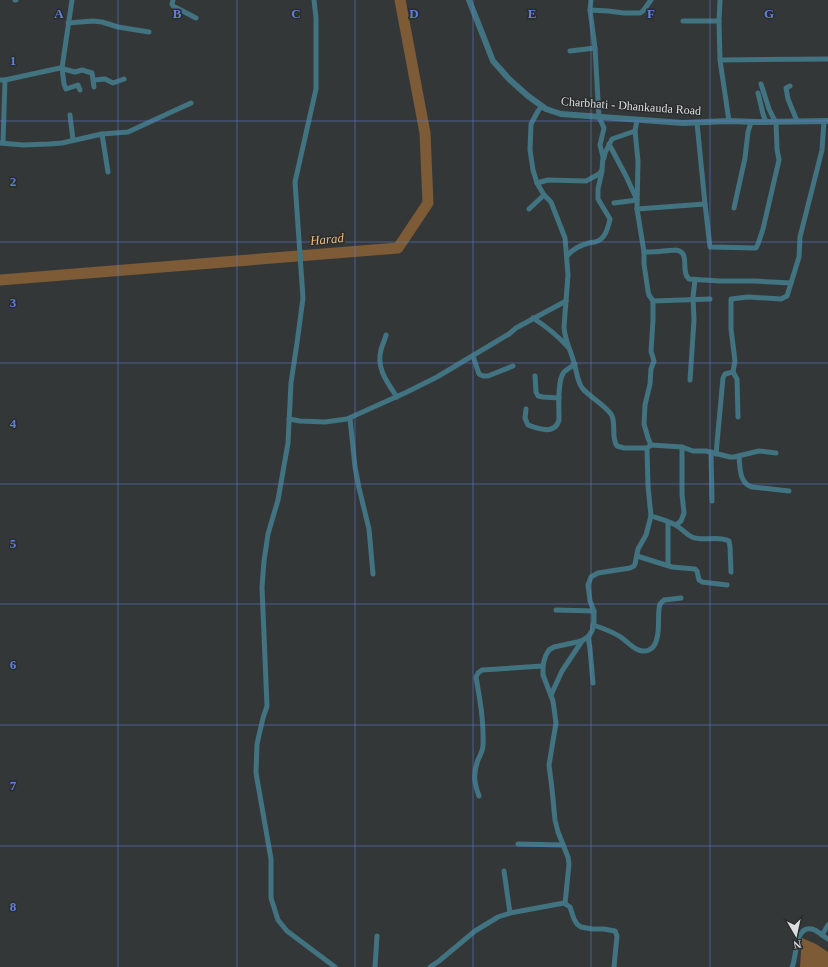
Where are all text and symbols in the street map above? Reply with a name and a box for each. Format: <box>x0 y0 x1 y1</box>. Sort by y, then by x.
text: A <box>54 6 64 21</box>
text: B <box>173 6 182 21</box>
text: C <box>291 6 301 21</box>
text: D <box>409 6 419 21</box>
text: E <box>528 6 536 21</box>
text: F <box>647 6 655 21</box>
text: G <box>764 6 774 21</box>
text: 1 <box>10 53 16 68</box>
street label: Charbhati - Dhankauda Road <box>561 94 701 118</box>
text: 2 <box>10 174 16 189</box>
water label: Harad <box>308 230 345 248</box>
text: 3 <box>10 295 17 310</box>
text: 4 <box>10 416 17 431</box>
text: 5 <box>10 536 17 551</box>
text: 6 <box>10 657 17 672</box>
text: 7 <box>10 778 17 793</box>
text: 8 <box>10 899 17 914</box>
north arrow <box>776 915 816 955</box>
text: N <box>793 938 802 951</box>

